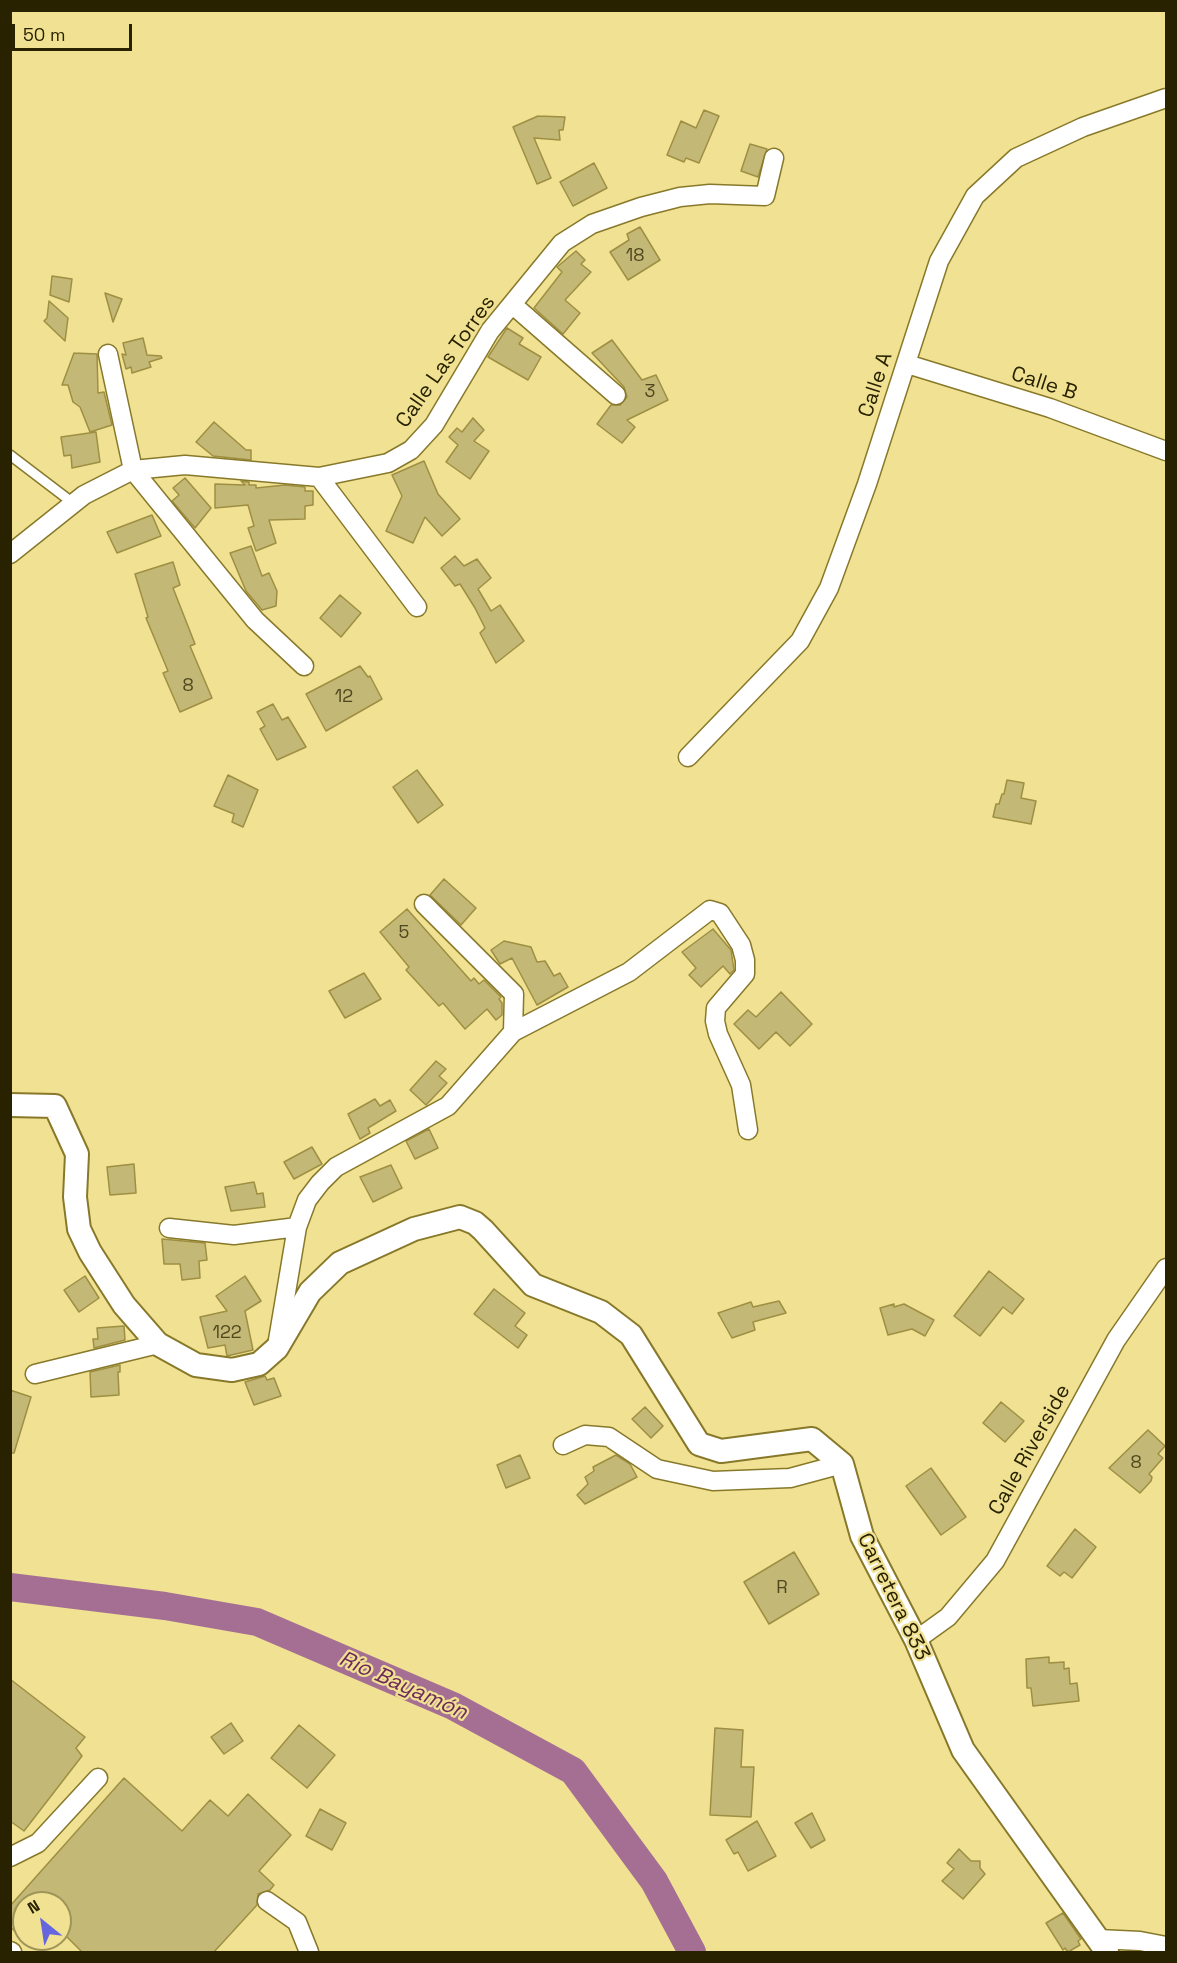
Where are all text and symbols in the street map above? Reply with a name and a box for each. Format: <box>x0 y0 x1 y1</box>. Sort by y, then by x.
scale bar <box>15 12 135 50</box>
text: 50 m <box>23 23 65 46</box>
house number: 18 <box>626 245 644 267</box>
street label: Calle Las Torres <box>391 291 501 433</box>
street label: Calle A <box>854 349 898 421</box>
street label: Calle B <box>1008 362 1080 406</box>
house number: 3 <box>645 381 655 403</box>
house number: 8 <box>182 675 194 697</box>
house number: 12 <box>335 686 353 708</box>
house number: 5 <box>399 922 409 944</box>
house number: 122 <box>212 1322 242 1344</box>
street label: Calle Riverside <box>984 1380 1076 1520</box>
house number: 8 <box>1130 1452 1142 1474</box>
street label: Carretera 833 <box>851 1529 935 1665</box>
house number: R <box>776 1577 788 1599</box>
water label: Río Bayamón <box>335 1646 471 1726</box>
north arrow <box>12 1891 72 1951</box>
text: N <box>24 1895 44 1918</box>

